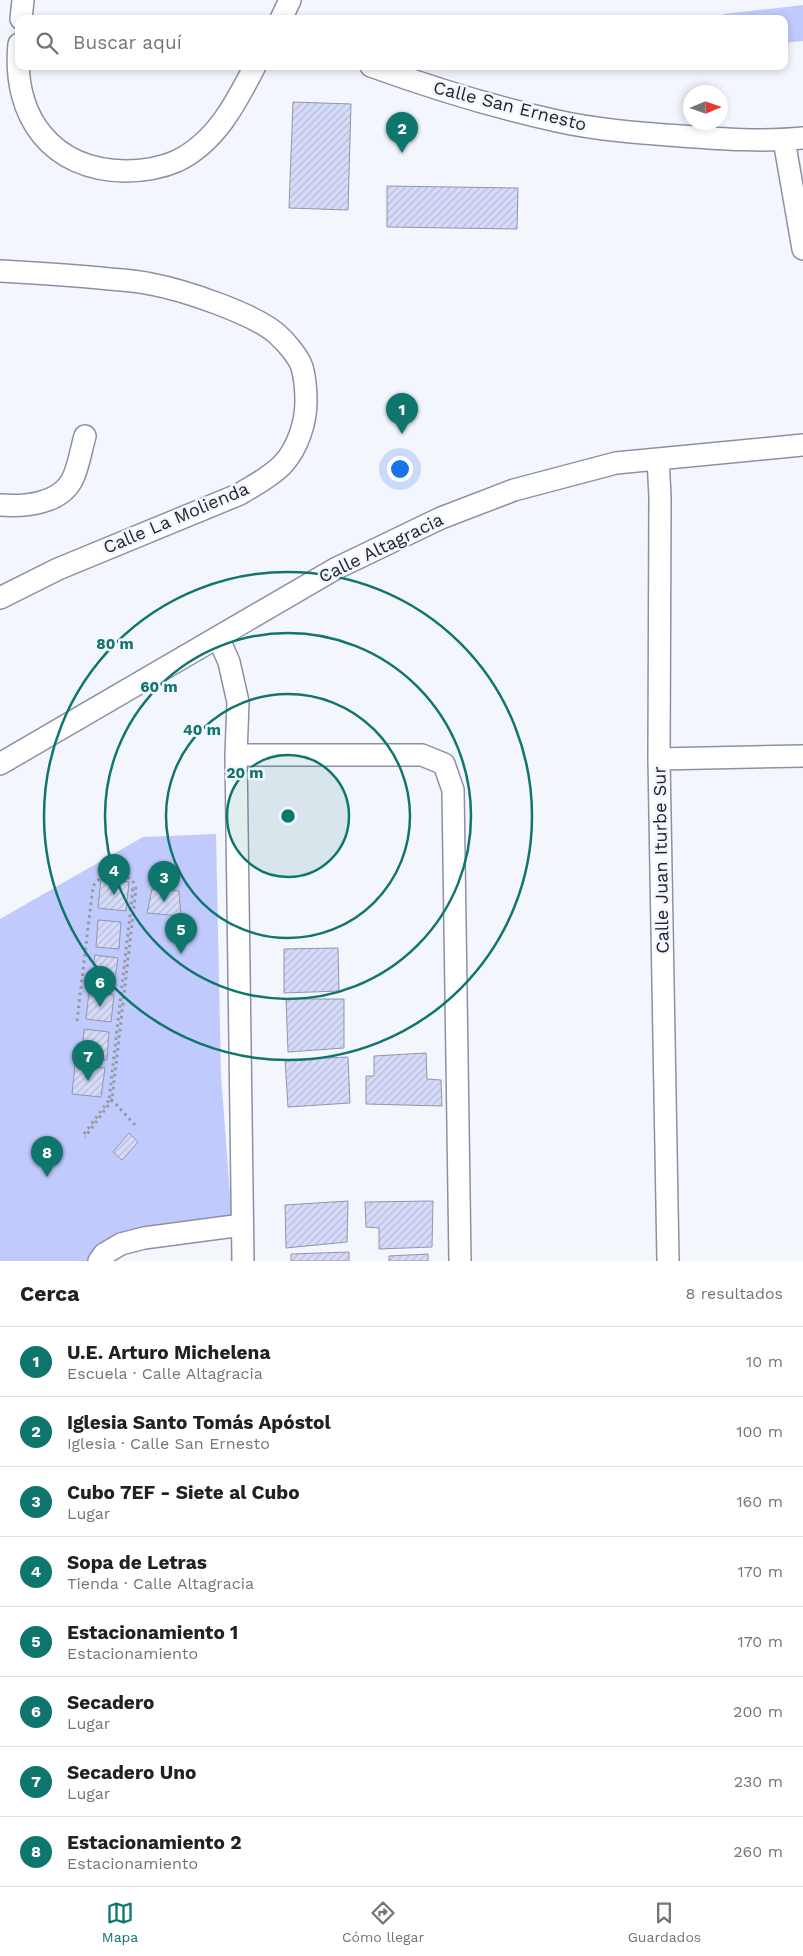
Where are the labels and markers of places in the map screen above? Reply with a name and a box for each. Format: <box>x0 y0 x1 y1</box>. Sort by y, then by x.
pin: 2 <box>386 112 418 153</box>
pin: 1 <box>386 393 418 434</box>
centre of rings <box>279 807 297 825</box>
pin: 4 <box>98 854 130 895</box>
pin: 3 <box>148 861 180 902</box>
pin: 5 <box>165 913 197 954</box>
pin: 6 <box>84 966 116 1007</box>
pin: 7 <box>72 1040 104 1081</box>
pin: 8 <box>31 1136 63 1177</box>

